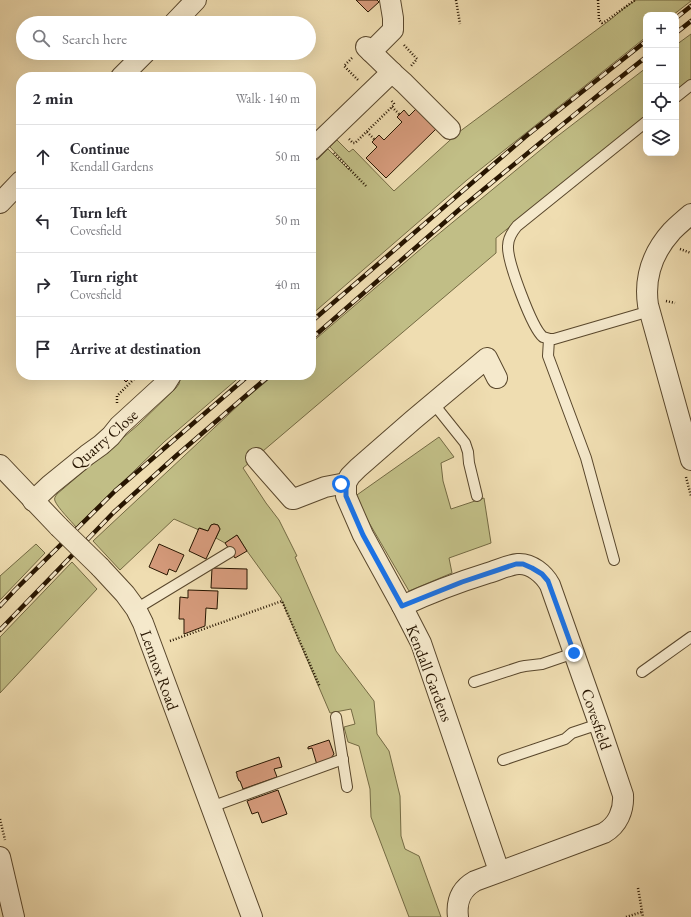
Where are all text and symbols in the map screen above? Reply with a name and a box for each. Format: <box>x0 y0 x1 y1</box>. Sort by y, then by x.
map controls <box>643 12 679 156</box>
button: + <box>643 12 679 48</box>
search box <box>16 16 316 60</box>
icon: search <box>30 27 52 49</box>
text: Search here <box>62 29 127 48</box>
button: − <box>643 48 679 84</box>
button: locate <box>643 84 679 120</box>
text: 2 min <box>32 87 73 109</box>
text: Walk · 140 m <box>236 90 300 107</box>
button: layers <box>643 120 679 156</box>
text: Continue <box>70 139 130 158</box>
icon: ahead <box>32 146 54 168</box>
text: 50 m <box>275 148 300 165</box>
text: Kendall Gardens <box>70 158 153 175</box>
text: Turn left <box>70 203 127 222</box>
icon: left <box>32 210 54 232</box>
text: 50 m <box>275 212 300 229</box>
text: Covesfield <box>70 222 122 239</box>
text: Turn right <box>70 267 138 286</box>
icon: right <box>32 274 54 296</box>
text: 40 m <box>275 276 300 293</box>
text: Covesfield <box>70 286 122 303</box>
icon: arrive <box>32 338 54 360</box>
text: Arrive at destination <box>70 339 201 358</box>
street label: Quarry Close <box>66 404 142 474</box>
route start <box>332 475 350 493</box>
street label: Kendall Gardens <box>401 622 458 725</box>
street label: Lennox Road <box>135 627 184 714</box>
route end <box>565 644 583 662</box>
street label: Covesfield <box>576 686 617 753</box>

